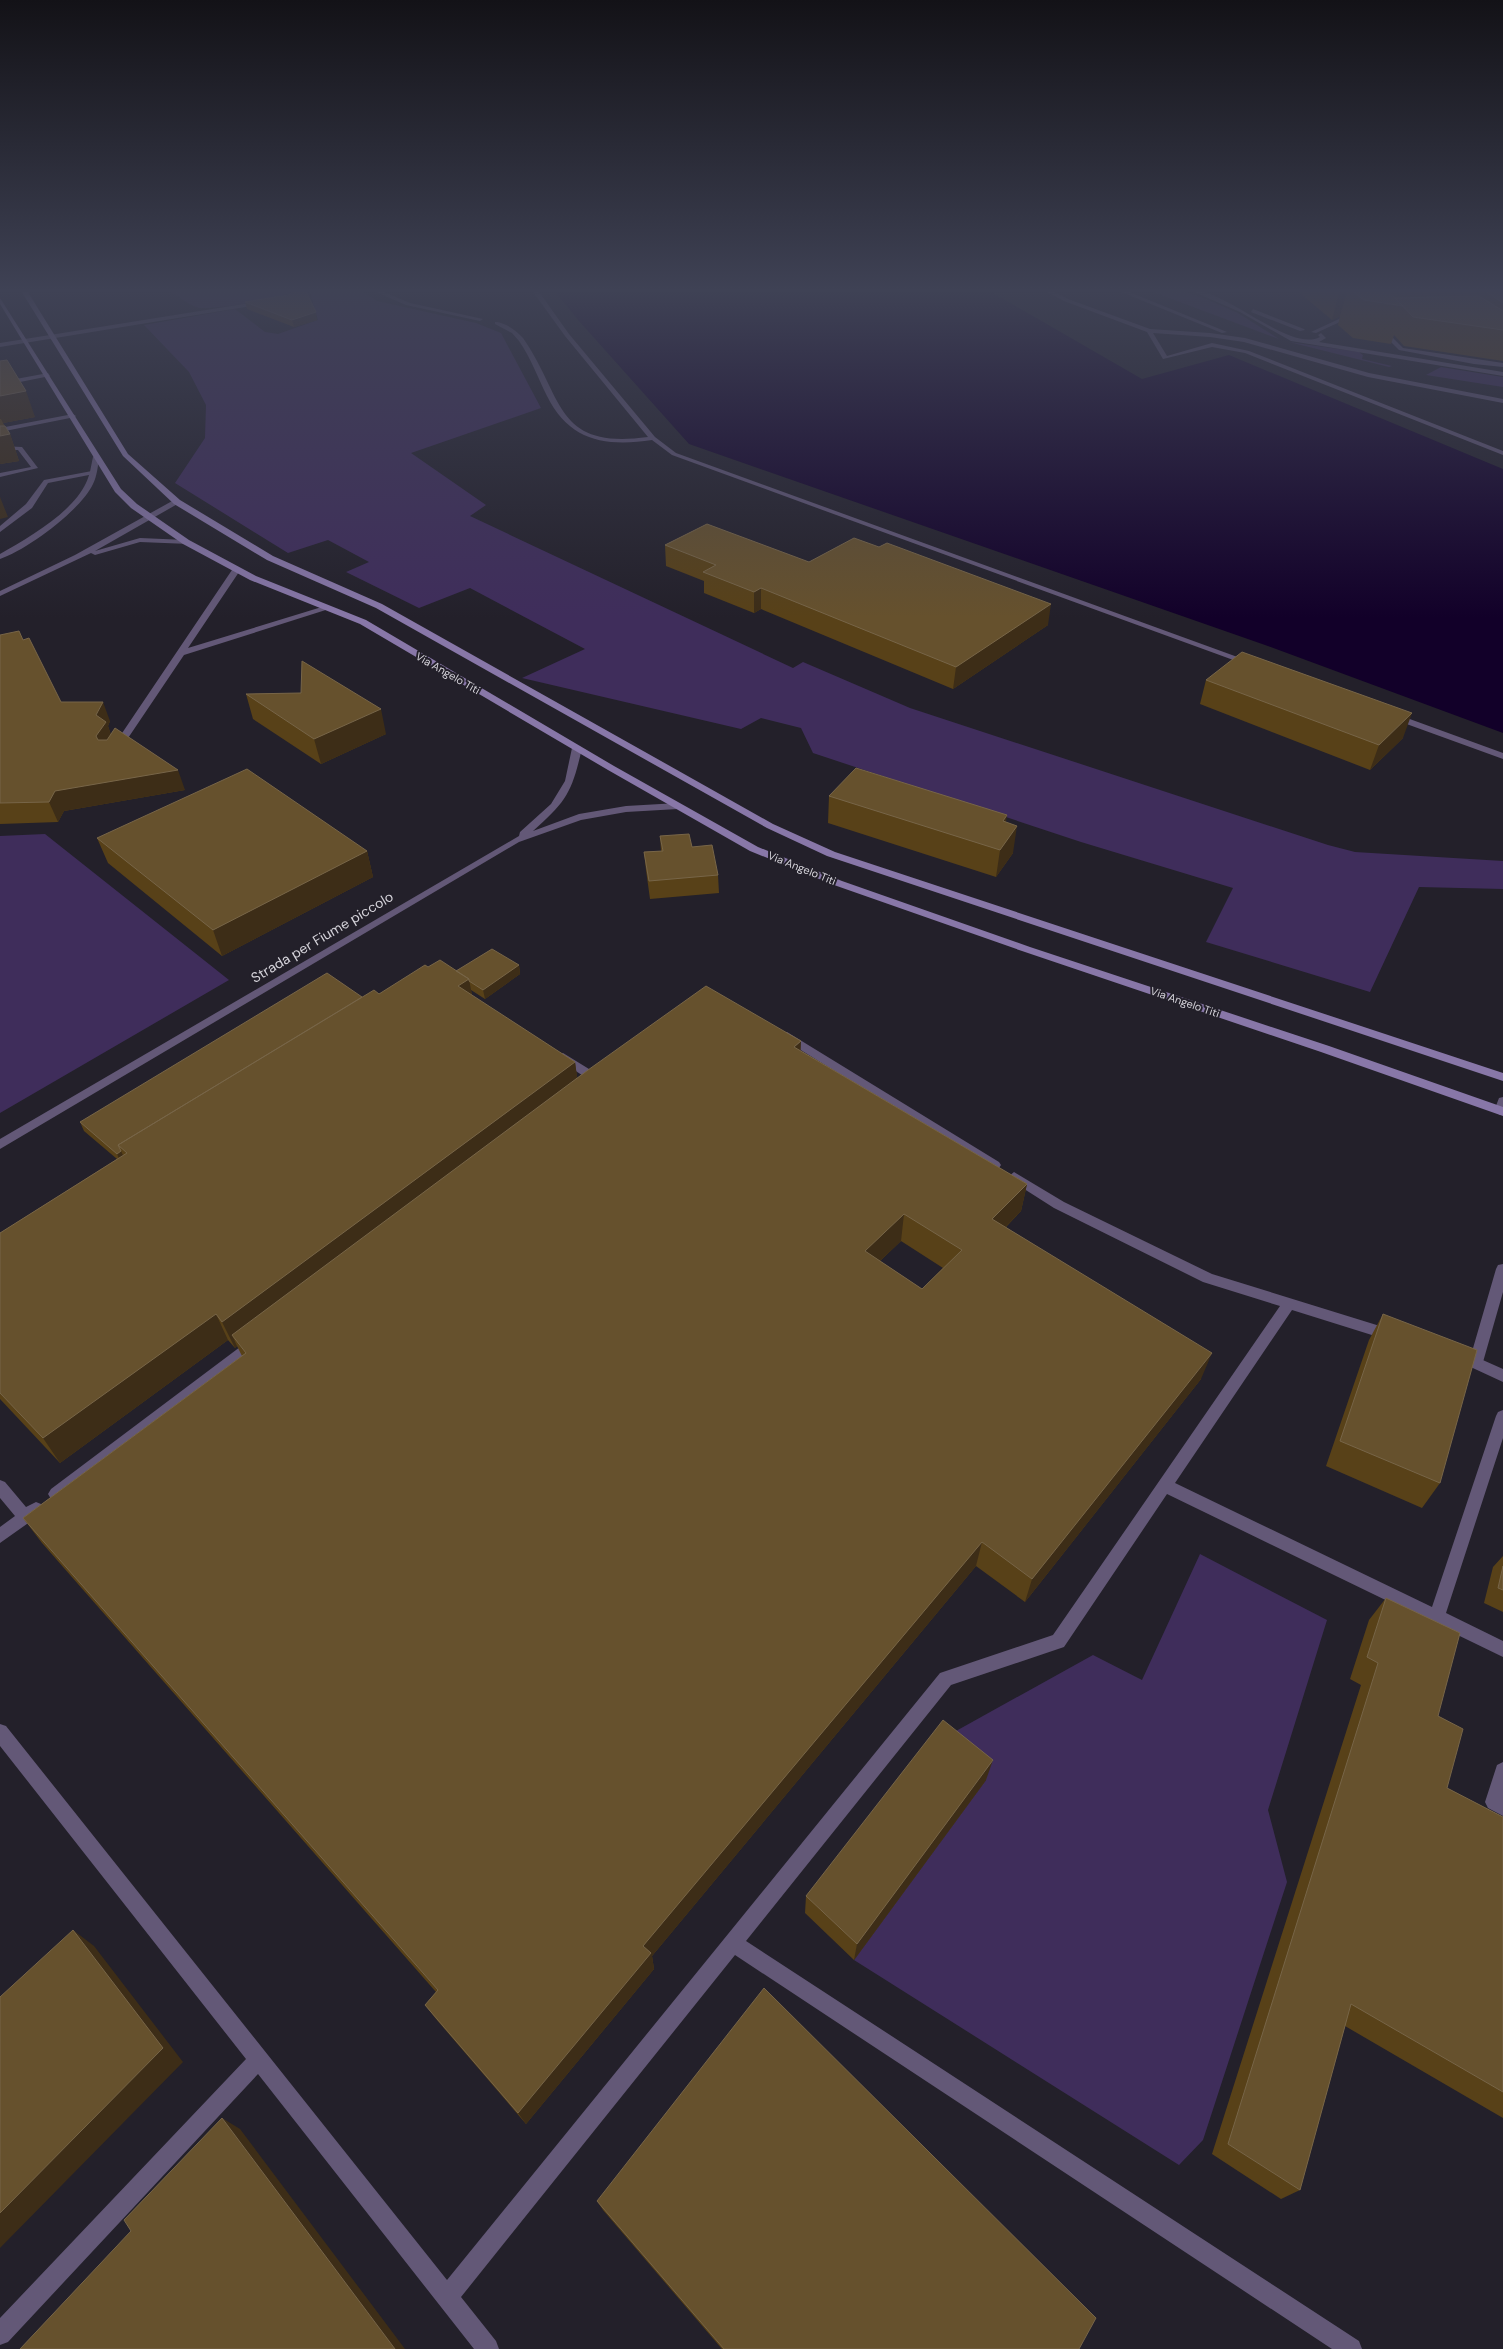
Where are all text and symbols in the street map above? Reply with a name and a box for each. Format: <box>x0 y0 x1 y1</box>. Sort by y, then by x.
street label: Via Angelo Titi <box>413 649 483 697</box>
street label: Via Angelo Titi <box>766 848 838 888</box>
street label: Strada per Fiume piccolo <box>247 887 397 987</box>
street label: Via Angelo Titi <box>1149 984 1221 1020</box>

